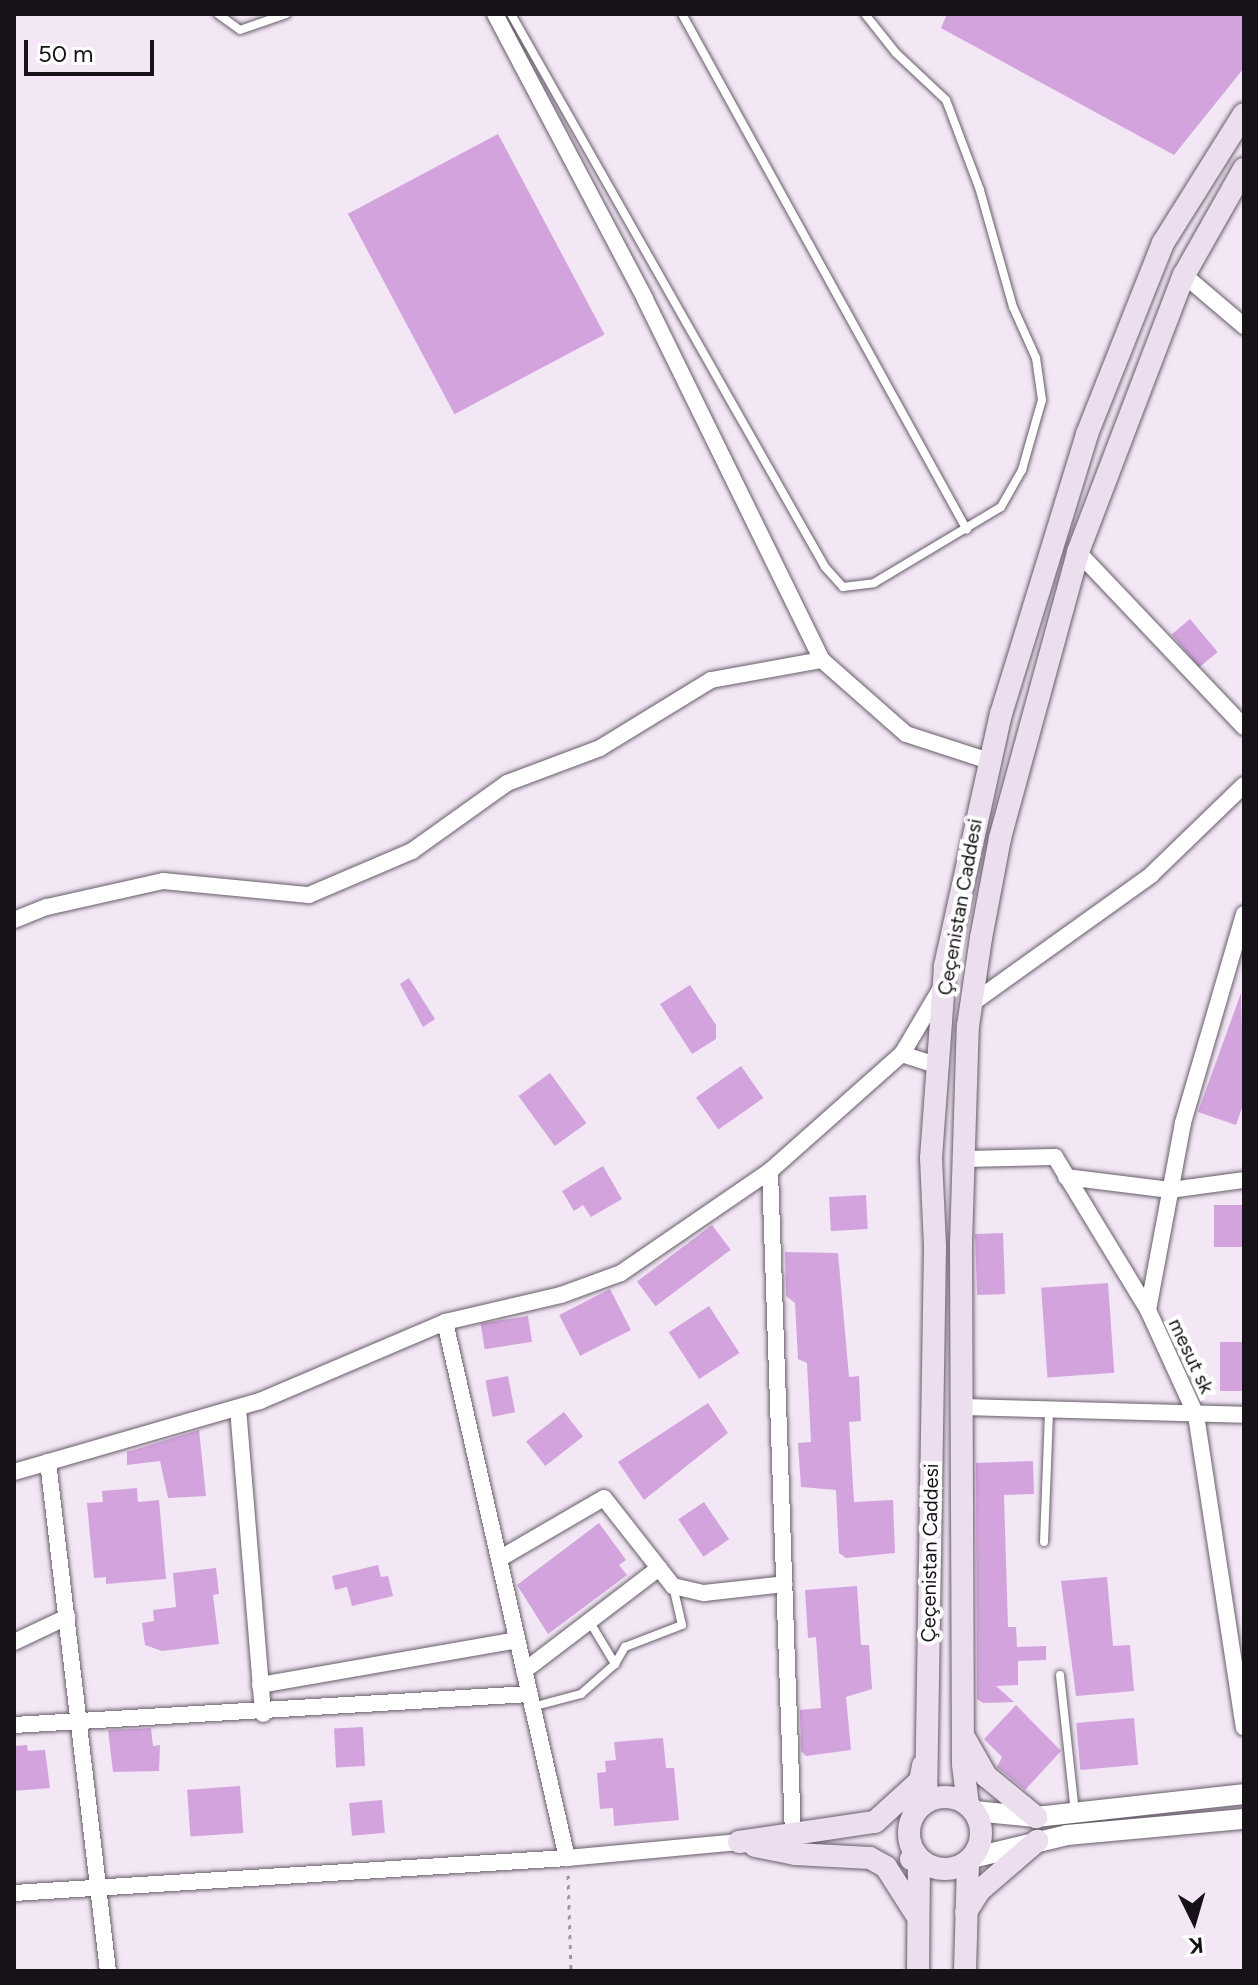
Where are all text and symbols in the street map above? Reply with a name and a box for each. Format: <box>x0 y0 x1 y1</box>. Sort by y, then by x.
scale bar <box>28 24 158 74</box>
text: 50 m <box>38 39 94 68</box>
street label: Çeçenistan Caddesi <box>933 817 987 997</box>
street label: mesut sk <box>1163 1315 1219 1397</box>
street label: Çeçenistan Caddesi <box>916 1463 944 1643</box>
north arrow <box>1154 1881 1234 1961</box>
text: K <box>1188 1931 1205 1959</box>

